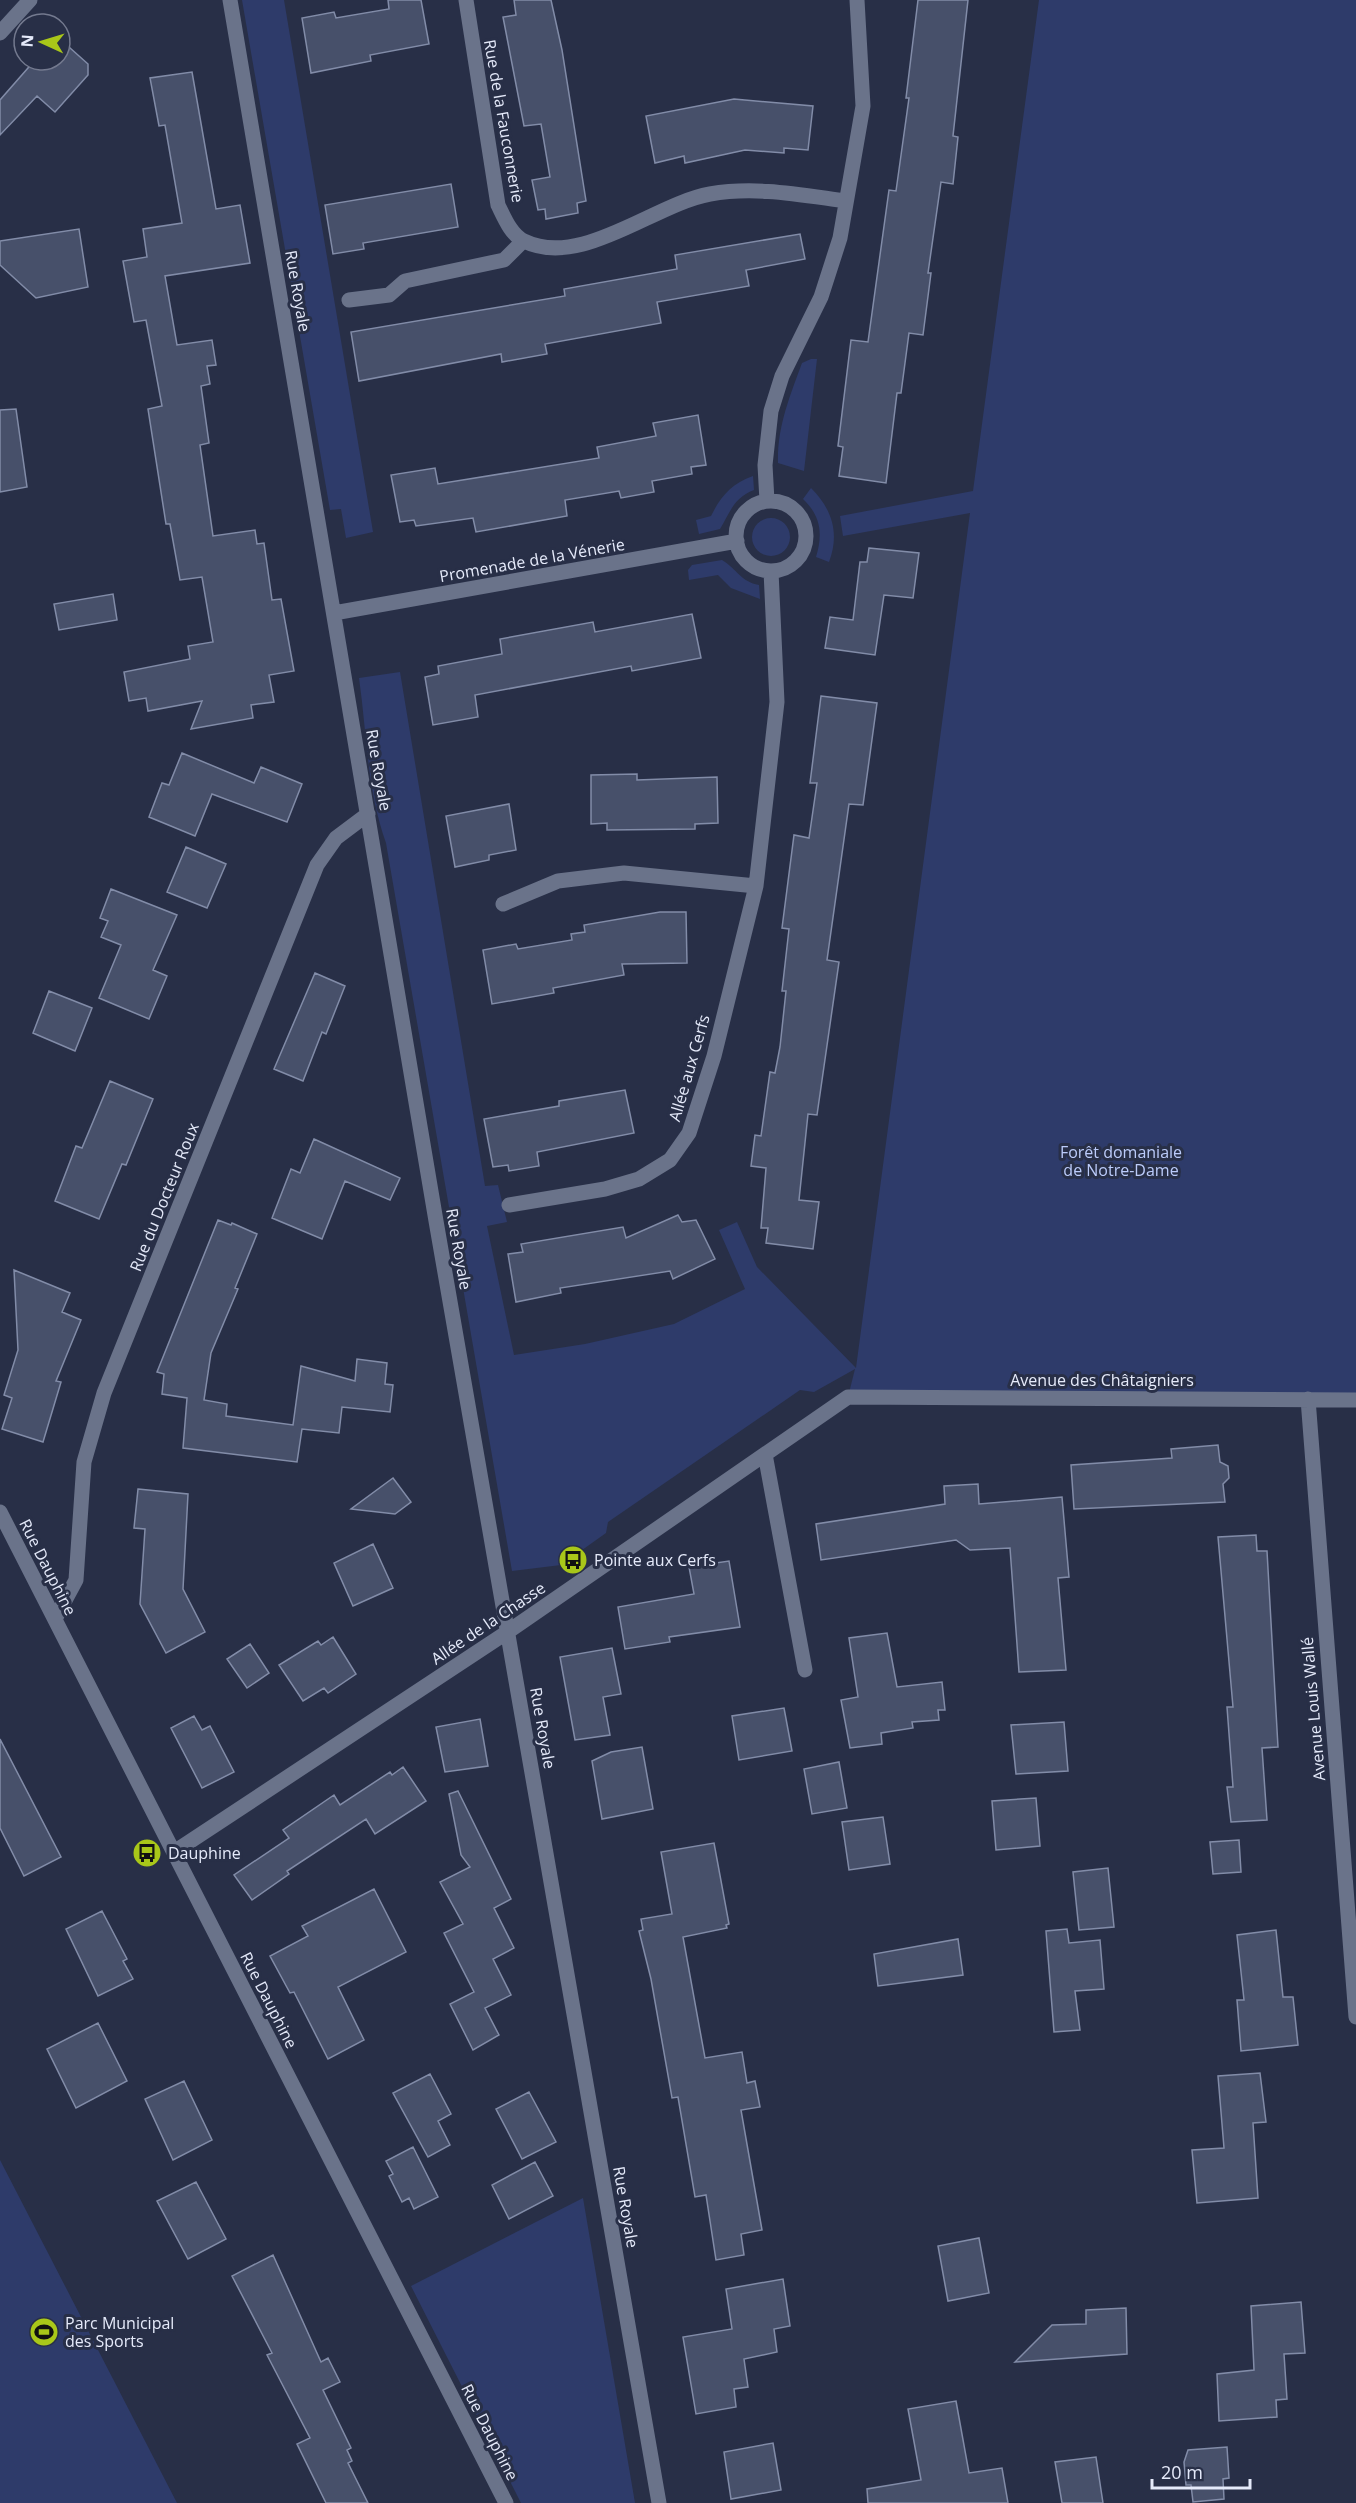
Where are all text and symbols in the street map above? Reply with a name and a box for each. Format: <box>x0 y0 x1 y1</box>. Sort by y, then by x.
north arrow <box>12 12 72 72</box>
text: N <box>16 34 38 48</box>
street label: Rue de la Fauconnerie <box>479 38 529 204</box>
street label: Rue Royale <box>280 249 316 333</box>
street label: Promenade de la Vénerie <box>437 533 627 587</box>
street label: Rue Royale <box>361 728 397 812</box>
street label: Allée aux Cerfs <box>663 1012 715 1124</box>
street label: Rue du Docteur Roux <box>124 1119 204 1275</box>
park label: Forêt domaniale de Notre-Dame <box>1060 1141 1182 1181</box>
street label: Rue Royale <box>441 1207 477 1291</box>
street label: Avenue des Châtaigniers <box>1010 1369 1194 1391</box>
street label: Rue Dauphine <box>14 1515 82 1619</box>
bus stop icon: Pointe aux Cerfs <box>557 1544 589 1576</box>
place label: Pointe aux Cerfs <box>594 1549 716 1571</box>
street label: Allée de la Chasse <box>427 1577 549 1669</box>
street label: Avenue Louis Wallé <box>1296 1636 1330 1782</box>
street label: Rue Royale <box>525 1686 561 1770</box>
bus stop icon: Dauphine <box>131 1837 163 1869</box>
place label: Dauphine <box>168 1842 241 1864</box>
street label: Rue Dauphine <box>235 1948 303 2052</box>
street label: Rue Royale <box>608 2165 644 2249</box>
place label: Parc Municipal des Sports <box>65 2312 174 2352</box>
sports icon: Parc Municipal des Sports <box>28 2316 60 2348</box>
street label: Rue Dauphine <box>456 2380 524 2484</box>
scale bar <box>1152 2452 1250 2490</box>
text: 20 m <box>1161 2460 1203 2484</box>

